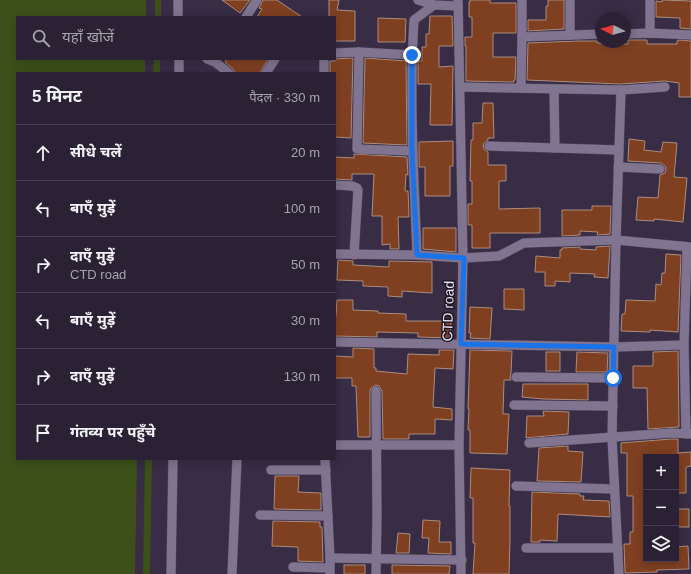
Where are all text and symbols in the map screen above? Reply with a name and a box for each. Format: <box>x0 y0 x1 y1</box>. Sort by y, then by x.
north arrow <box>595 12 631 48</box>
search box <box>16 16 336 60</box>
icon: search <box>30 27 52 49</box>
text: यहाँ खोजें <box>62 28 114 45</box>
route end <box>403 46 421 64</box>
text: 5 मिनट <box>32 87 82 106</box>
text: पैदल · 330 m <box>249 90 320 105</box>
icon: ahead <box>32 142 54 164</box>
text: सीधे चलें <box>70 143 121 160</box>
text: 20 m <box>291 145 320 160</box>
icon: left <box>32 198 54 220</box>
text: बाएँ मुड़ें <box>70 199 115 216</box>
text: 100 m <box>284 201 320 216</box>
text: दाएँ मुड़ें <box>70 247 114 264</box>
icon: right <box>32 254 54 276</box>
text: 50 m <box>291 257 320 272</box>
text: CTD road <box>70 267 126 282</box>
street label: CTD road <box>439 280 457 342</box>
icon: left <box>32 310 54 332</box>
text: बाएँ मुड़ें <box>70 311 115 328</box>
text: 30 m <box>291 313 320 328</box>
icon: right <box>32 366 54 388</box>
text: दाएँ मुड़ें <box>70 367 114 384</box>
text: 130 m <box>284 369 320 384</box>
route start <box>604 369 622 387</box>
icon: arrive <box>32 422 54 444</box>
text: गंतव्य पर पहुँचे <box>70 423 155 440</box>
map controls <box>643 454 679 562</box>
button: + <box>643 454 679 490</box>
button: − <box>643 490 679 526</box>
button: layers <box>643 526 679 562</box>

